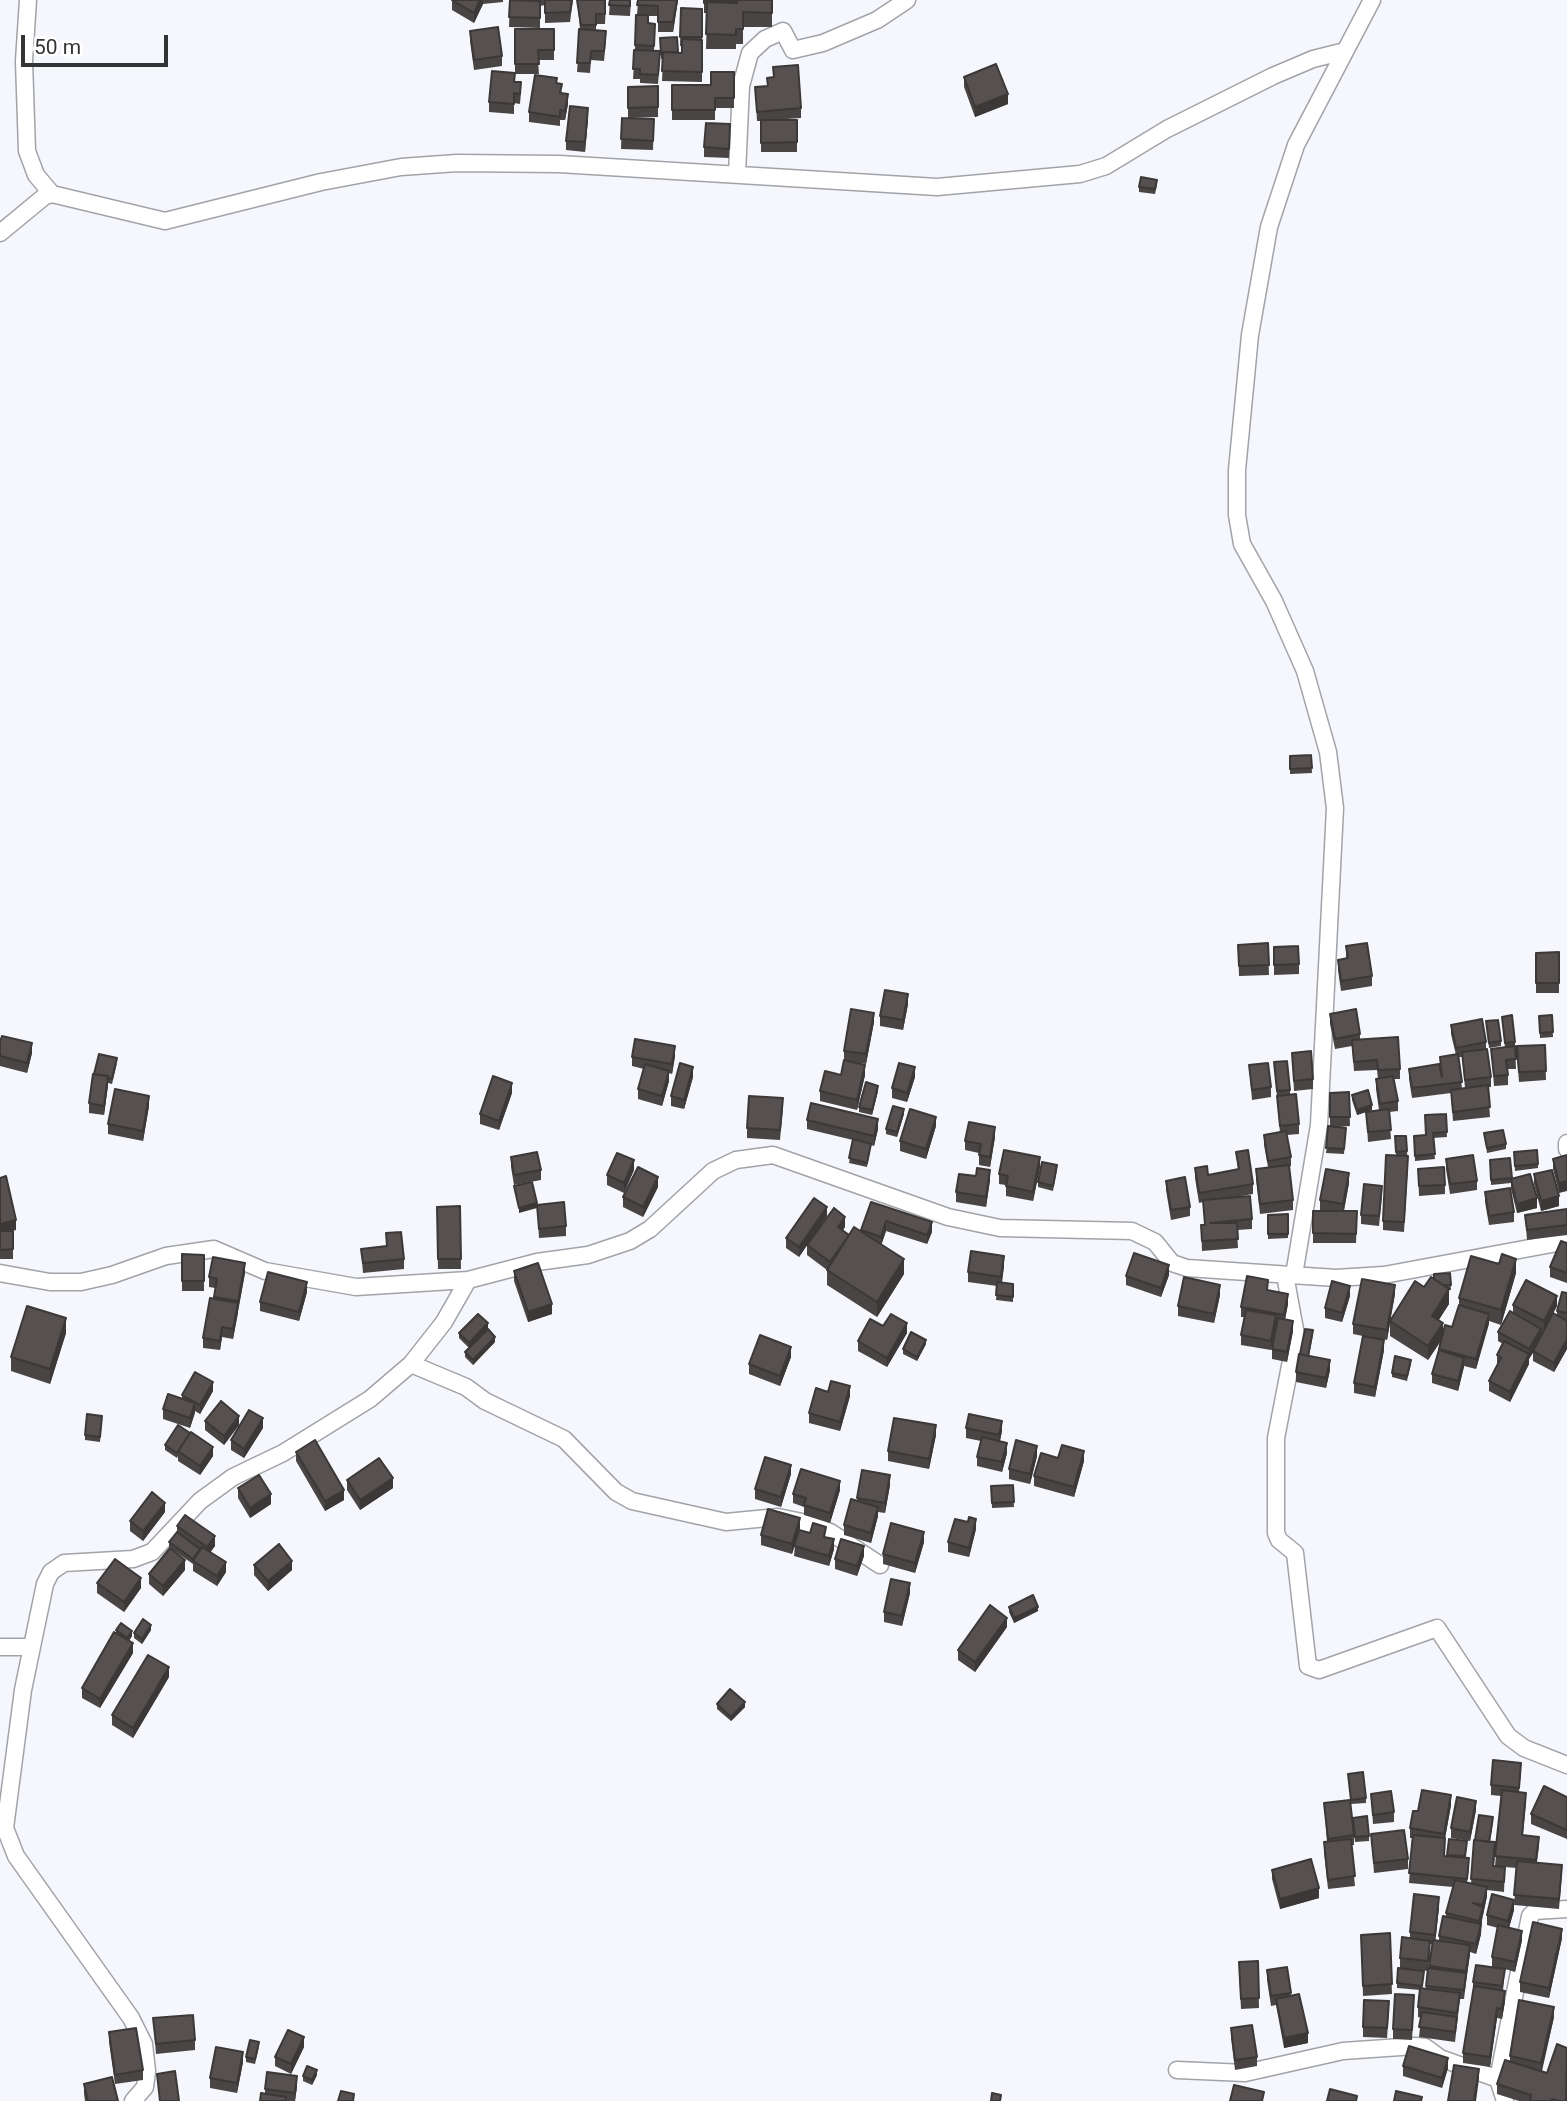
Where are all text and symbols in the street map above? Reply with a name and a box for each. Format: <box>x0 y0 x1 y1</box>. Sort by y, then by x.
scale bar <box>24 21 172 65</box>
text: 50 m <box>34 35 81 59</box>

